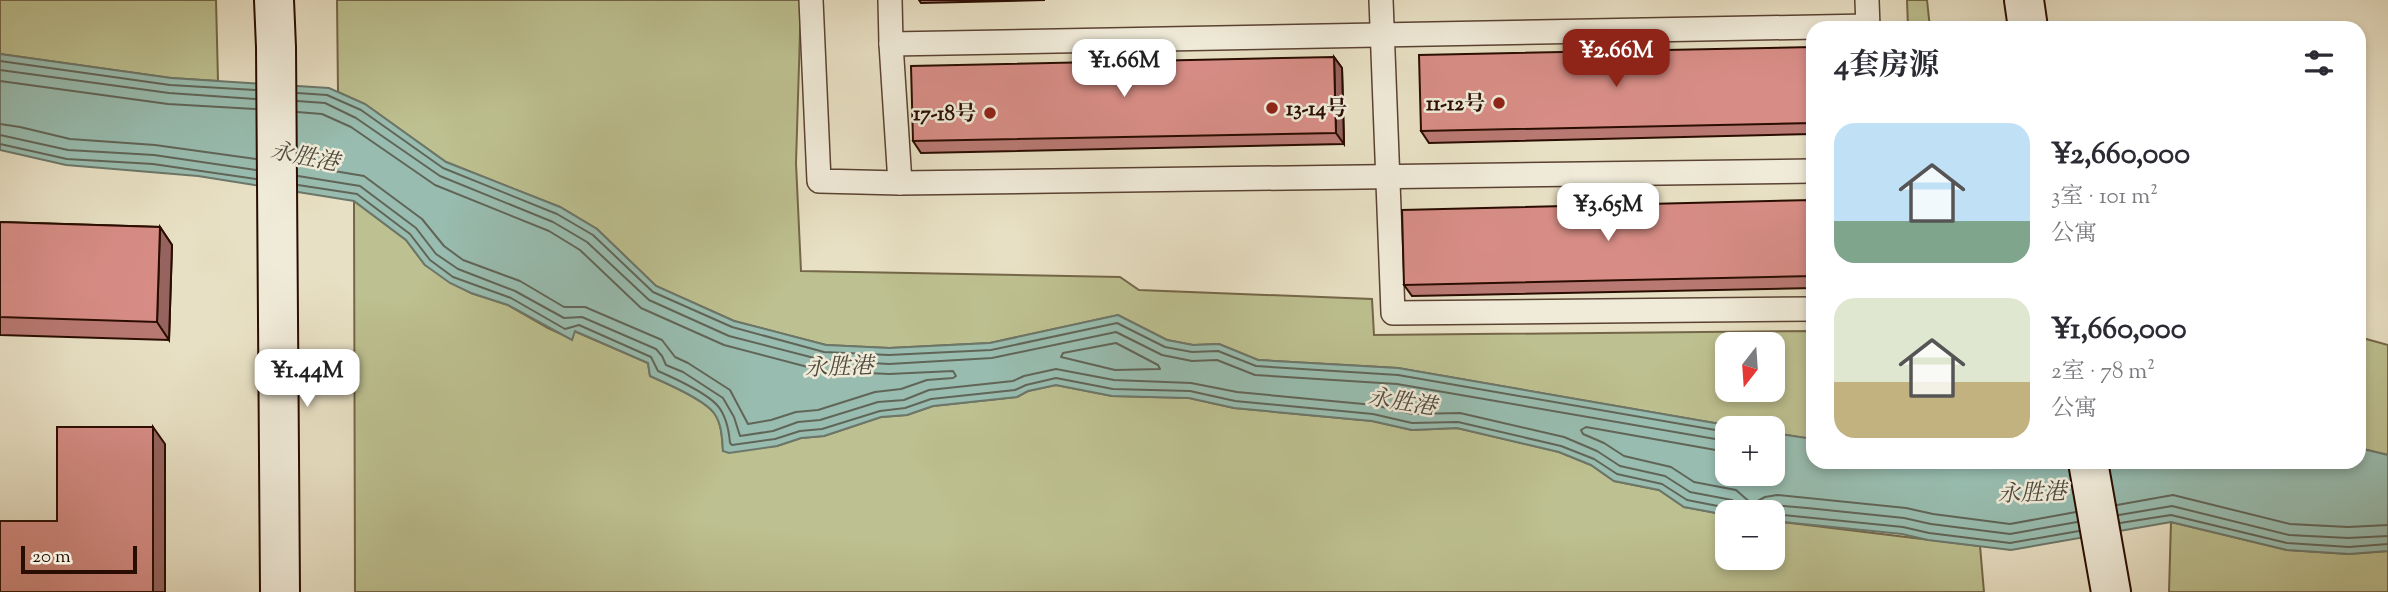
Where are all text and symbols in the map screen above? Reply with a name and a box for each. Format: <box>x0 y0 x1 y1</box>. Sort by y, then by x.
pin: ¥2.66M <box>1559 29 1673 89</box>
text: ¥2.66M <box>1579 35 1653 68</box>
pin: ¥1.66M <box>1067 40 1181 99</box>
icon: filters <box>2300 44 2338 82</box>
text: ¥1.66M <box>1088 45 1160 78</box>
text: 4套房源 <box>1834 45 1939 88</box>
place label: 11-12号 <box>1426 90 1485 120</box>
place label: 13-14号 <box>1286 95 1347 125</box>
marker: 11-12号 <box>1491 95 1507 111</box>
place label: 17-18号 <box>913 100 976 130</box>
marker: 13-14号 <box>1264 100 1280 116</box>
marker: 17-18号 <box>982 105 998 121</box>
text: ¥2,660,000 <box>2051 134 2190 177</box>
water label: 永胜港 <box>268 136 344 182</box>
icon: home <box>1890 151 1974 235</box>
text: 3室 · 101 m² <box>2051 181 2158 214</box>
pin: ¥3.65M <box>1551 184 1665 243</box>
text: ¥3.65M <box>1573 189 1643 222</box>
text: 公寓 <box>2051 218 2097 251</box>
text: ¥1,660,000 <box>2051 309 2187 352</box>
icon: home <box>1890 326 1974 410</box>
north arrow <box>1715 332 1785 402</box>
map controls <box>1715 332 1785 570</box>
pin: ¥1.44M <box>250 350 364 409</box>
water label: 永胜港 <box>804 351 877 386</box>
text: ¥1.44M <box>271 355 343 388</box>
text: 2室 · 78 m² <box>2051 356 2155 389</box>
water label: 永胜港 <box>1365 382 1441 426</box>
text: 公寓 <box>2051 393 2097 426</box>
button: + <box>1715 416 1785 486</box>
water label: 永胜港 <box>1997 477 2070 512</box>
button: − <box>1715 500 1785 570</box>
scale bar <box>21 543 136 575</box>
text: 20 m <box>32 544 71 571</box>

